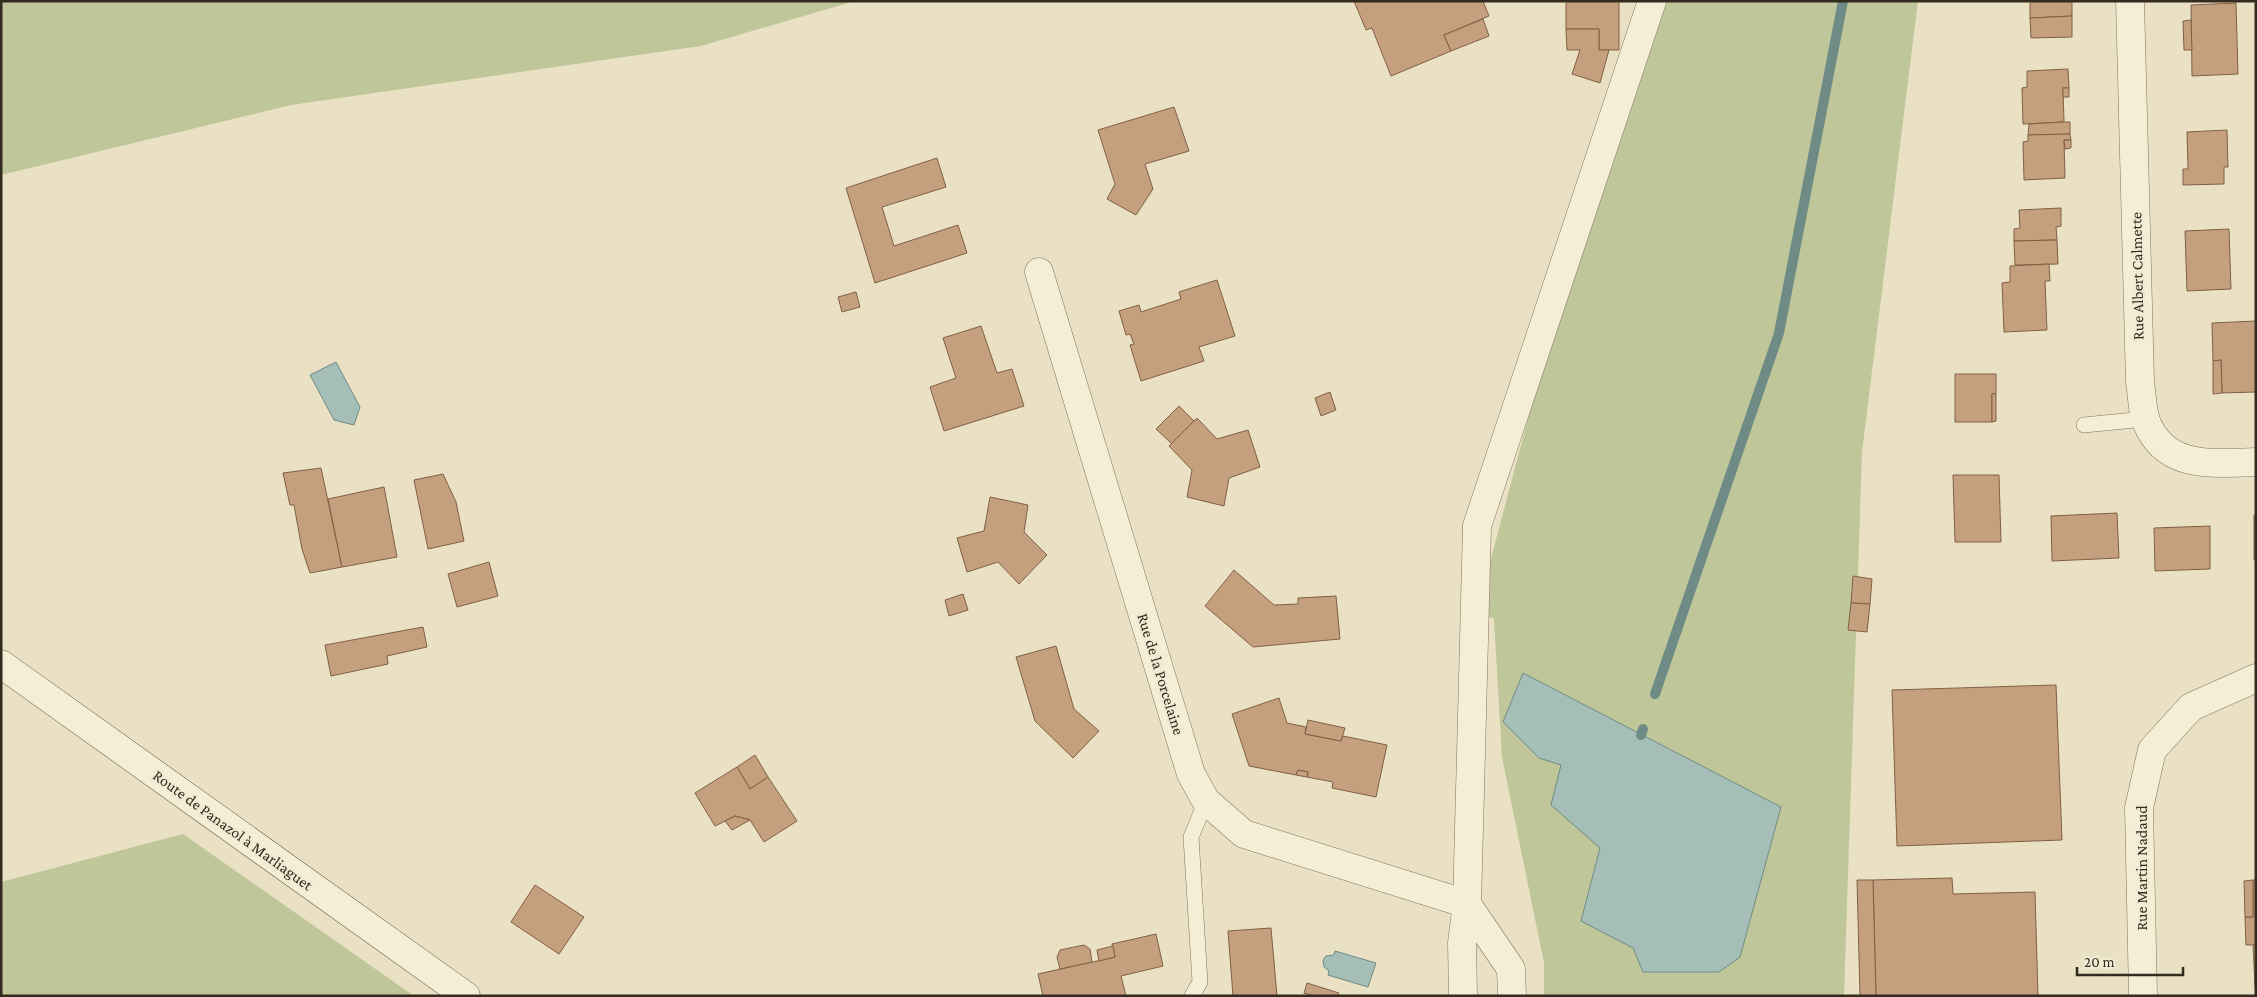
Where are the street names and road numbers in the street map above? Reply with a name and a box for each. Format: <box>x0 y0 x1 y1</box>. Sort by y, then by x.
street label: Rue Albert Calmette <box>2127 212 2147 340</box>
street label: Rue de la Porcelaine <box>1134 611 1188 737</box>
street label: Route de Panazol à Marliaguet <box>149 766 317 895</box>
street label: Rue Martin Nadaud <box>2133 805 2150 931</box>

